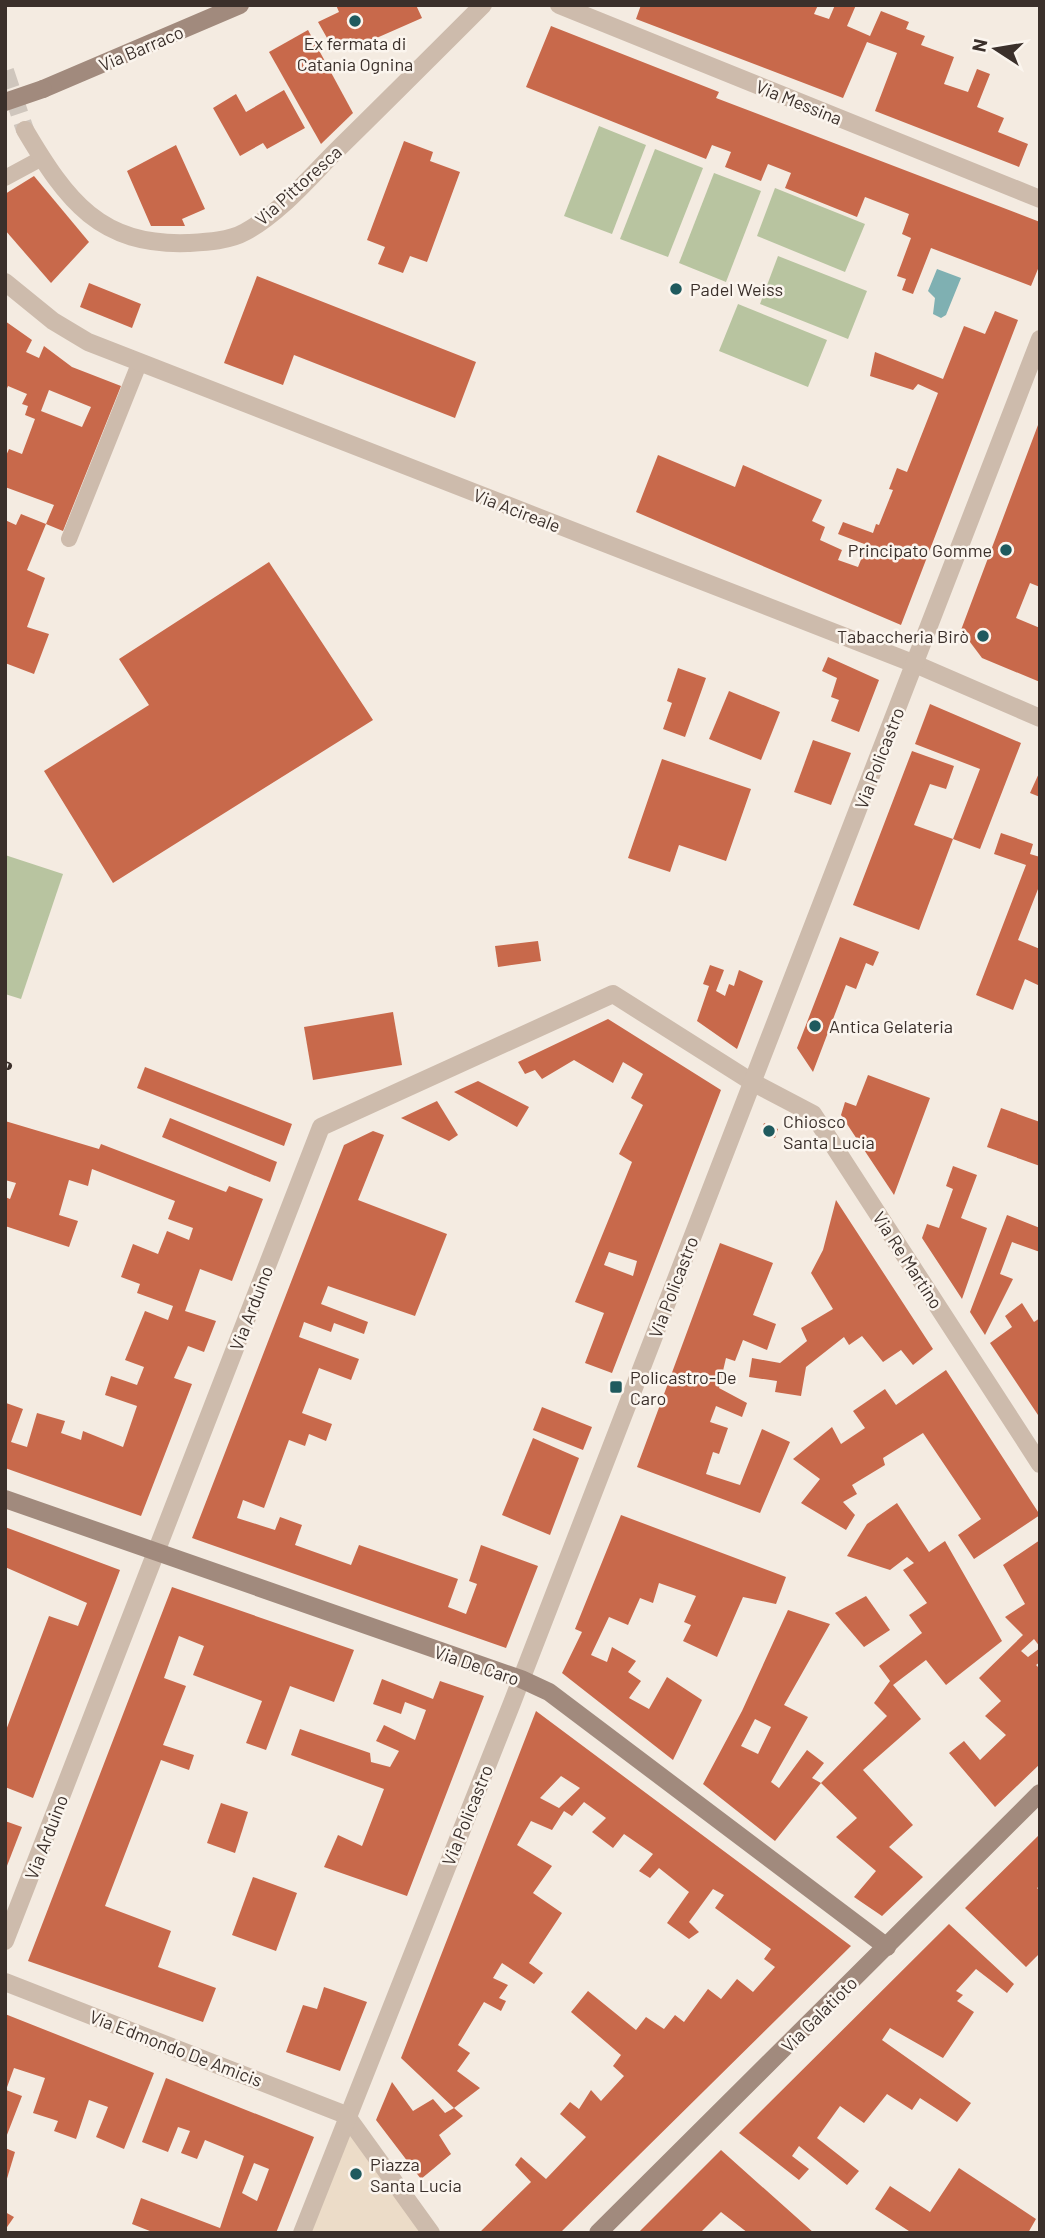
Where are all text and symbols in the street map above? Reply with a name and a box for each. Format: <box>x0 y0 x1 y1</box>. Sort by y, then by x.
marker: Ex fermata di Catania Ognina <box>347 13 363 29</box>
north arrow <box>961 14 1031 84</box>
street label: Via Barraco <box>95 20 187 76</box>
place label: Ex fermata di Catania Ognina <box>297 32 413 75</box>
text: N <box>966 37 991 54</box>
street label: Via Messina <box>753 75 845 129</box>
street label: Via Pittoresca <box>250 140 346 230</box>
place label: Padel Weiss <box>690 278 783 300</box>
marker: Padel Weiss <box>668 281 684 297</box>
street label: Via Acireale <box>470 483 564 537</box>
place label: Principato Gomme <box>848 539 992 561</box>
marker: Principato Gomme <box>998 542 1014 558</box>
place label: Tabaccheria Birò <box>837 625 969 647</box>
marker: Tabaccheria Birò <box>975 628 991 644</box>
street label: Via Policastro <box>850 704 908 812</box>
place label: Antica Gelateria <box>829 1015 953 1037</box>
marker: Antica Gelateria <box>807 1018 823 1034</box>
place label: Chiosco Santa Lucia <box>783 1110 875 1153</box>
marker: Chiosco Santa Lucia <box>761 1123 777 1139</box>
street label: Via Re Martino <box>868 1207 948 1313</box>
street label: Via Policastro <box>644 1233 702 1341</box>
street label: Via Arduino <box>225 1263 277 1353</box>
place label: Policastro-De Caro <box>630 1366 737 1409</box>
marker: Policastro-De Caro <box>608 1379 624 1395</box>
street label: Via De Caro <box>432 1640 522 1690</box>
street label: Via Policastro <box>437 1761 497 1869</box>
street label: Via Arduino <box>20 1792 72 1882</box>
street label: Via Galatioto <box>776 1971 862 2057</box>
street label: Via Edmondo De Amicis <box>86 2005 266 2091</box>
place label: Piazza Santa Lucia <box>370 2153 462 2196</box>
marker: Piazza Santa Lucia <box>348 2166 364 2182</box>

